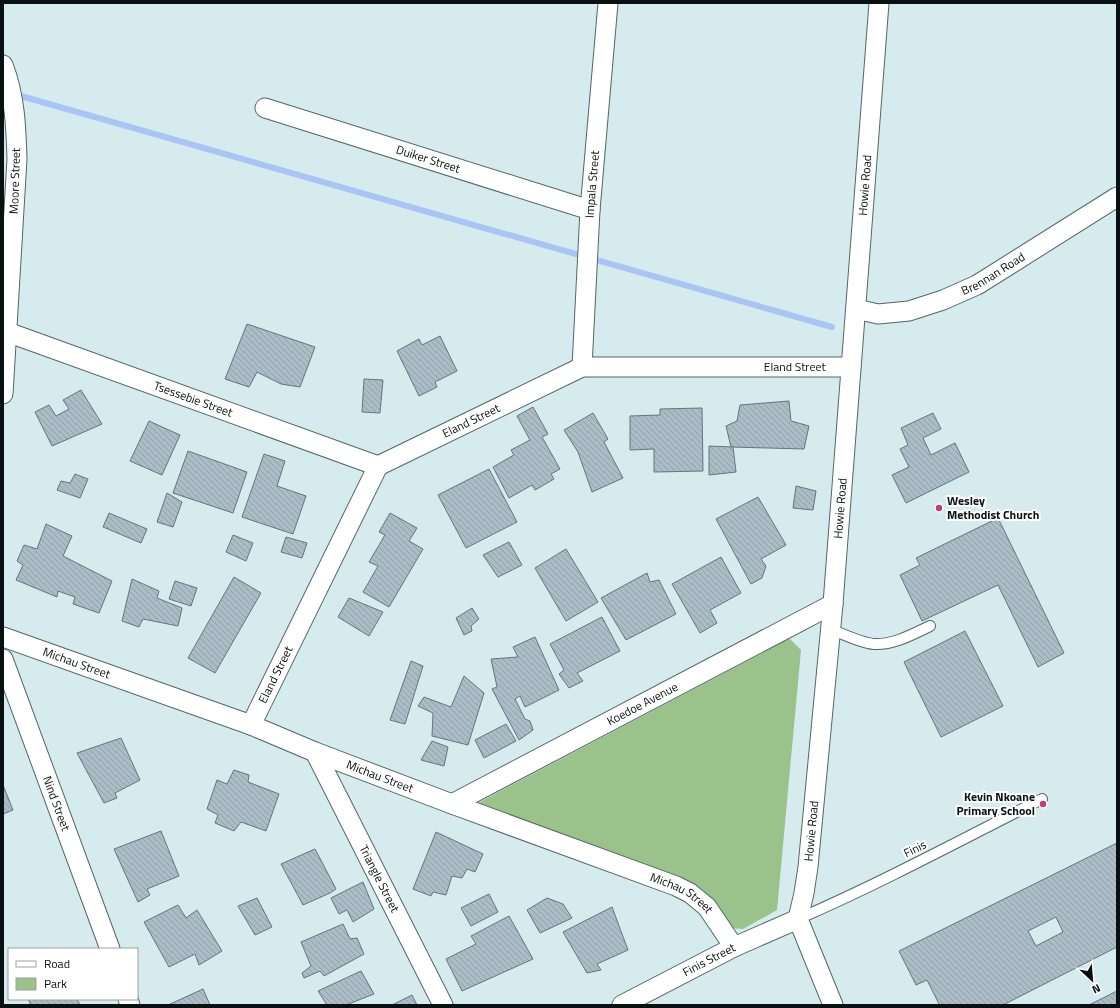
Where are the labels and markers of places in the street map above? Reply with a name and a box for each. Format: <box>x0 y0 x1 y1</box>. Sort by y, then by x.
place label: Wesley Methodist Church <box>947 491 1039 524</box>
marker: Wesley Methodist Church <box>934 503 944 513</box>
place label: Kevin Nkoane Primary School <box>957 787 1035 820</box>
marker: Kevin Nkoane Primary School <box>1038 799 1048 809</box>

